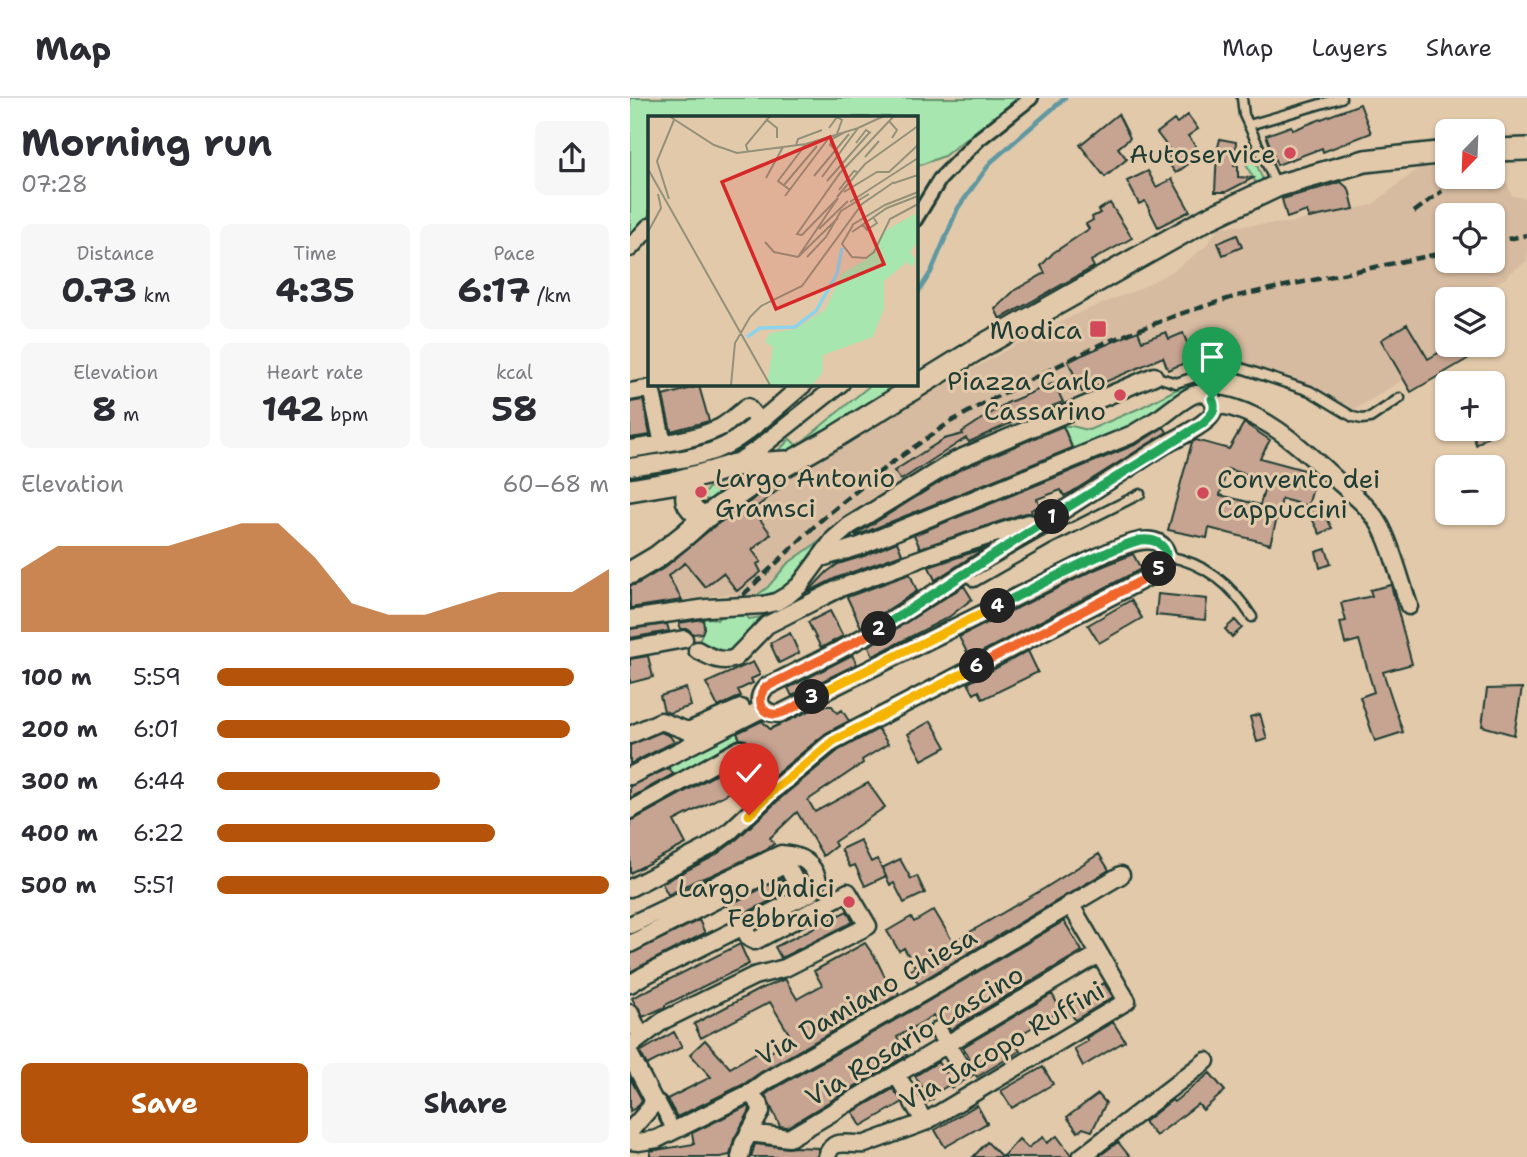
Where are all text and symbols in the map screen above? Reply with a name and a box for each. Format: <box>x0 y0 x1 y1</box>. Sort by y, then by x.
text: Map <box>35 26 111 71</box>
text: Map <box>1222 32 1273 64</box>
text: Layers <box>1311 32 1388 64</box>
text: Share <box>1426 32 1492 64</box>
inset map <box>648 116 917 385</box>
text: Morning run <box>21 117 272 168</box>
north arrow <box>1435 119 1505 189</box>
map controls <box>1435 119 1505 525</box>
button: share <box>535 121 609 195</box>
place label: Autoservice <box>1129 136 1276 171</box>
marker: Autoservice <box>1282 145 1298 161</box>
text: 07:28 <box>21 169 88 199</box>
button: locate <box>1435 203 1505 273</box>
text: Distance <box>77 241 155 266</box>
text: Time <box>293 241 337 266</box>
text: Pace <box>493 241 535 266</box>
text: 0.73 <box>61 266 137 313</box>
text: 4:35 <box>275 266 355 313</box>
text: 6:17 <box>458 266 531 313</box>
text: km <box>137 283 170 308</box>
text: /km <box>531 283 571 308</box>
button: layers <box>1435 287 1505 357</box>
place label: Modica <box>989 312 1082 347</box>
marker: Modica <box>1088 319 1108 339</box>
pin <box>1182 327 1242 399</box>
icon: arrive <box>1193 338 1231 376</box>
text: Elevation <box>73 360 158 385</box>
text: Heart rate <box>267 360 363 385</box>
text: kcal <box>496 360 533 385</box>
place label: Piazza Carlo Cassarino <box>947 363 1106 428</box>
button: + <box>1435 371 1505 441</box>
text: 8 <box>92 385 116 432</box>
text: 142 <box>261 385 324 432</box>
text: 58 <box>491 385 537 432</box>
marker: Piazza Carlo Cassarino <box>1112 387 1128 403</box>
text: m <box>116 402 139 427</box>
text: bpm <box>324 402 368 427</box>
button: − <box>1435 455 1505 525</box>
place label: Largo Antonio Gramsci <box>715 460 895 525</box>
place label: Convento dei Cappuccini <box>1217 461 1380 526</box>
text: Elevation <box>21 469 124 499</box>
text: 60–68 m <box>502 469 609 499</box>
marker: Largo Antonio Gramsci <box>693 484 709 500</box>
marker: Convento dei Cappuccini <box>1195 485 1211 501</box>
pin: 1 <box>1034 500 1070 534</box>
text: 1 <box>1047 504 1056 529</box>
pin: 5 <box>1142 552 1176 587</box>
text: 5 <box>1153 556 1164 581</box>
pin: 4 <box>980 588 1016 624</box>
text: 4 <box>991 593 1004 618</box>
pin: 2 <box>862 612 896 646</box>
text: 2 <box>872 616 885 641</box>
pin: 6 <box>960 648 994 684</box>
text: 6 <box>970 653 983 678</box>
text: 100 m <box>21 662 92 692</box>
text: 5:59 <box>133 662 181 692</box>
pin: 3 <box>794 680 830 714</box>
text: 3 <box>805 684 818 709</box>
text: 200 m <box>21 714 98 744</box>
text: 6:01 <box>133 714 179 744</box>
pin <box>719 743 779 815</box>
icon: check <box>730 754 768 792</box>
text: 300 m <box>21 766 98 796</box>
text: 6:44 <box>133 766 185 796</box>
text: 400 m <box>21 818 98 848</box>
text: 6:22 <box>133 818 184 848</box>
text: 500 m <box>21 870 96 900</box>
text: 5:51 <box>133 870 175 900</box>
place label: Largo Undici Febbraio <box>678 870 835 935</box>
marker: Largo Undici Febbraio <box>841 894 857 910</box>
street label: Via Damiano Chiesa <box>749 918 983 1074</box>
street label: Via Rosario Cascino <box>798 956 1030 1114</box>
street label: Via Jacopo Ruffini <box>893 972 1111 1118</box>
button: Save <box>21 1063 308 1143</box>
button: Share <box>322 1063 609 1143</box>

